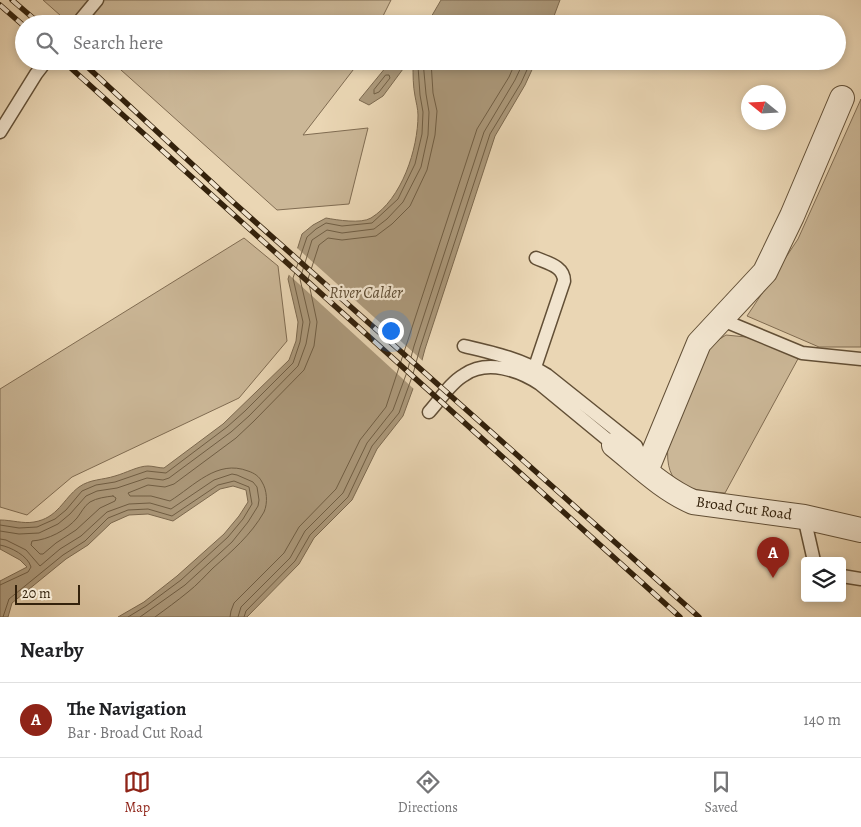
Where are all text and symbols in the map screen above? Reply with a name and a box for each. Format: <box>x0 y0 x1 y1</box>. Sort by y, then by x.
search box <box>15 15 846 70</box>
icon: search <box>33 29 61 57</box>
text: Search here <box>73 30 163 56</box>
north arrow <box>741 85 786 130</box>
water label: River Calder <box>329 282 403 304</box>
your location <box>378 318 404 344</box>
street label: Broad Cut Road <box>695 491 794 525</box>
pin: A <box>757 537 789 578</box>
map controls <box>801 557 846 602</box>
button: layers <box>801 557 846 602</box>
scale bar <box>15 582 80 605</box>
text: 20 m <box>22 584 51 603</box>
text: Nearby <box>20 636 83 664</box>
text: The Navigation <box>67 696 186 722</box>
text: A <box>31 709 41 731</box>
text: 140 m <box>803 709 841 731</box>
text: Bar · Broad Cut Road <box>67 722 203 744</box>
tab: Map <box>123 768 151 817</box>
tab: Directions <box>398 768 458 817</box>
tab: Saved <box>705 768 738 817</box>

